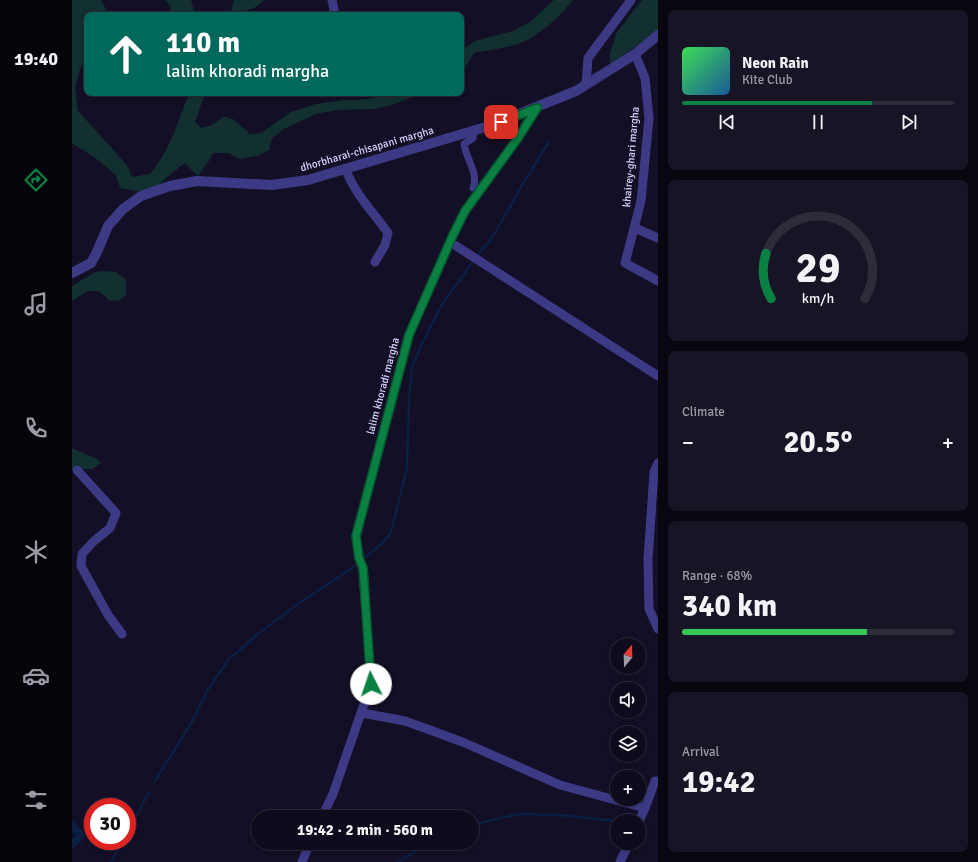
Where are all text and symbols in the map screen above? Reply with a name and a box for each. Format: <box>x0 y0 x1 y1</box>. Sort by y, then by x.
text: 110 m <box>166 26 240 60</box>
icon: ahead <box>100 28 152 80</box>
text: 19:40 <box>14 48 58 70</box>
text: Neon Rain <box>742 54 809 72</box>
text: lalim khoradi margha <box>166 60 329 82</box>
text: Kite Club <box>742 72 793 88</box>
pin <box>484 105 518 139</box>
street label: khairey-ghari margha <box>620 106 642 208</box>
icon: arrive <box>490 111 512 133</box>
icon: previous <box>716 111 738 133</box>
icon: pause <box>807 111 829 133</box>
icon: next <box>898 111 920 133</box>
street label: dhorbharai-chisapani margha <box>299 124 436 174</box>
icon: directions <box>22 166 50 194</box>
text: 29 <box>796 242 840 293</box>
text: km/h <box>802 289 834 306</box>
icon: music <box>22 290 50 318</box>
street label: lalim khoradi margha <box>364 336 402 436</box>
text: Climate <box>682 404 725 420</box>
icon: phone <box>22 414 50 442</box>
text: 20.5° <box>783 424 853 461</box>
text: − <box>682 429 694 456</box>
text: + <box>942 429 954 456</box>
icon: climate <box>22 538 50 566</box>
text: Range · 68% <box>682 568 752 584</box>
text: 340 km <box>682 588 777 625</box>
north arrow <box>610 638 646 674</box>
map controls <box>610 638 646 850</box>
icon: car <box>22 662 50 690</box>
position arrow <box>350 663 392 705</box>
button: sound <box>610 682 646 718</box>
button: layers <box>610 726 646 762</box>
text: Arrival <box>682 744 719 760</box>
text: 19:42 <box>682 764 756 801</box>
button: + <box>610 770 646 806</box>
icon: filters <box>22 786 50 814</box>
speed limit sign: 30 <box>84 798 136 850</box>
button: − <box>610 814 646 850</box>
text: 19:42 · 2 min · 560 m <box>297 821 433 839</box>

